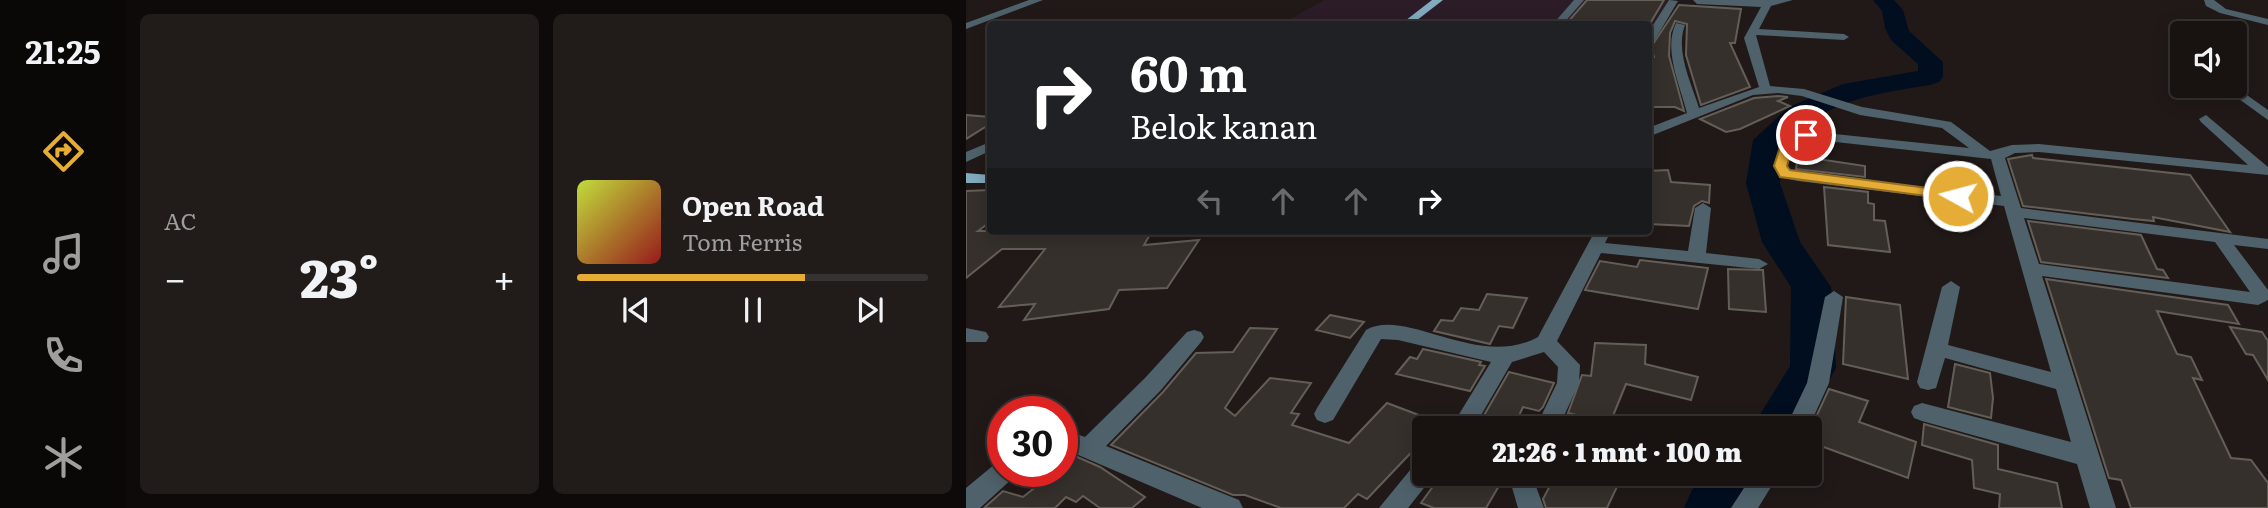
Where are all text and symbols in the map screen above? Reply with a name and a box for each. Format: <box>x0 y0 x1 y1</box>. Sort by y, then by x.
map controls <box>2170 21 2247 98</box>
button: sound <box>2170 21 2247 98</box>
text: 21:25 <box>25 26 101 74</box>
text: 60 m <box>1130 34 1247 107</box>
icon: right <box>1015 49 1106 140</box>
text: Belok kanan <box>1130 101 1318 149</box>
pin <box>1776 105 1836 165</box>
icon: arrive <box>1787 116 1825 154</box>
icon: directions <box>39 127 88 176</box>
position arrow <box>1921 159 1995 233</box>
icon: left <box>1191 182 1229 220</box>
icon: ahead <box>1264 182 1302 220</box>
icon: ahead <box>1337 182 1375 220</box>
icon: right <box>1410 182 1448 220</box>
text: Open Road <box>682 185 824 224</box>
text: AC <box>164 203 197 237</box>
text: Tom Ferris <box>682 224 802 258</box>
icon: music <box>39 229 88 278</box>
text: 23° <box>300 237 379 314</box>
text: − <box>164 248 186 305</box>
text: + <box>493 248 515 305</box>
icon: previous <box>617 291 655 329</box>
icon: pause <box>734 291 772 329</box>
icon: next <box>851 291 889 329</box>
icon: phone <box>39 331 88 380</box>
speed limit sign: 30 <box>987 396 1078 487</box>
text: 21:26 · 1 mnt · 100 m <box>1492 431 1742 470</box>
icon: climate <box>39 433 88 482</box>

